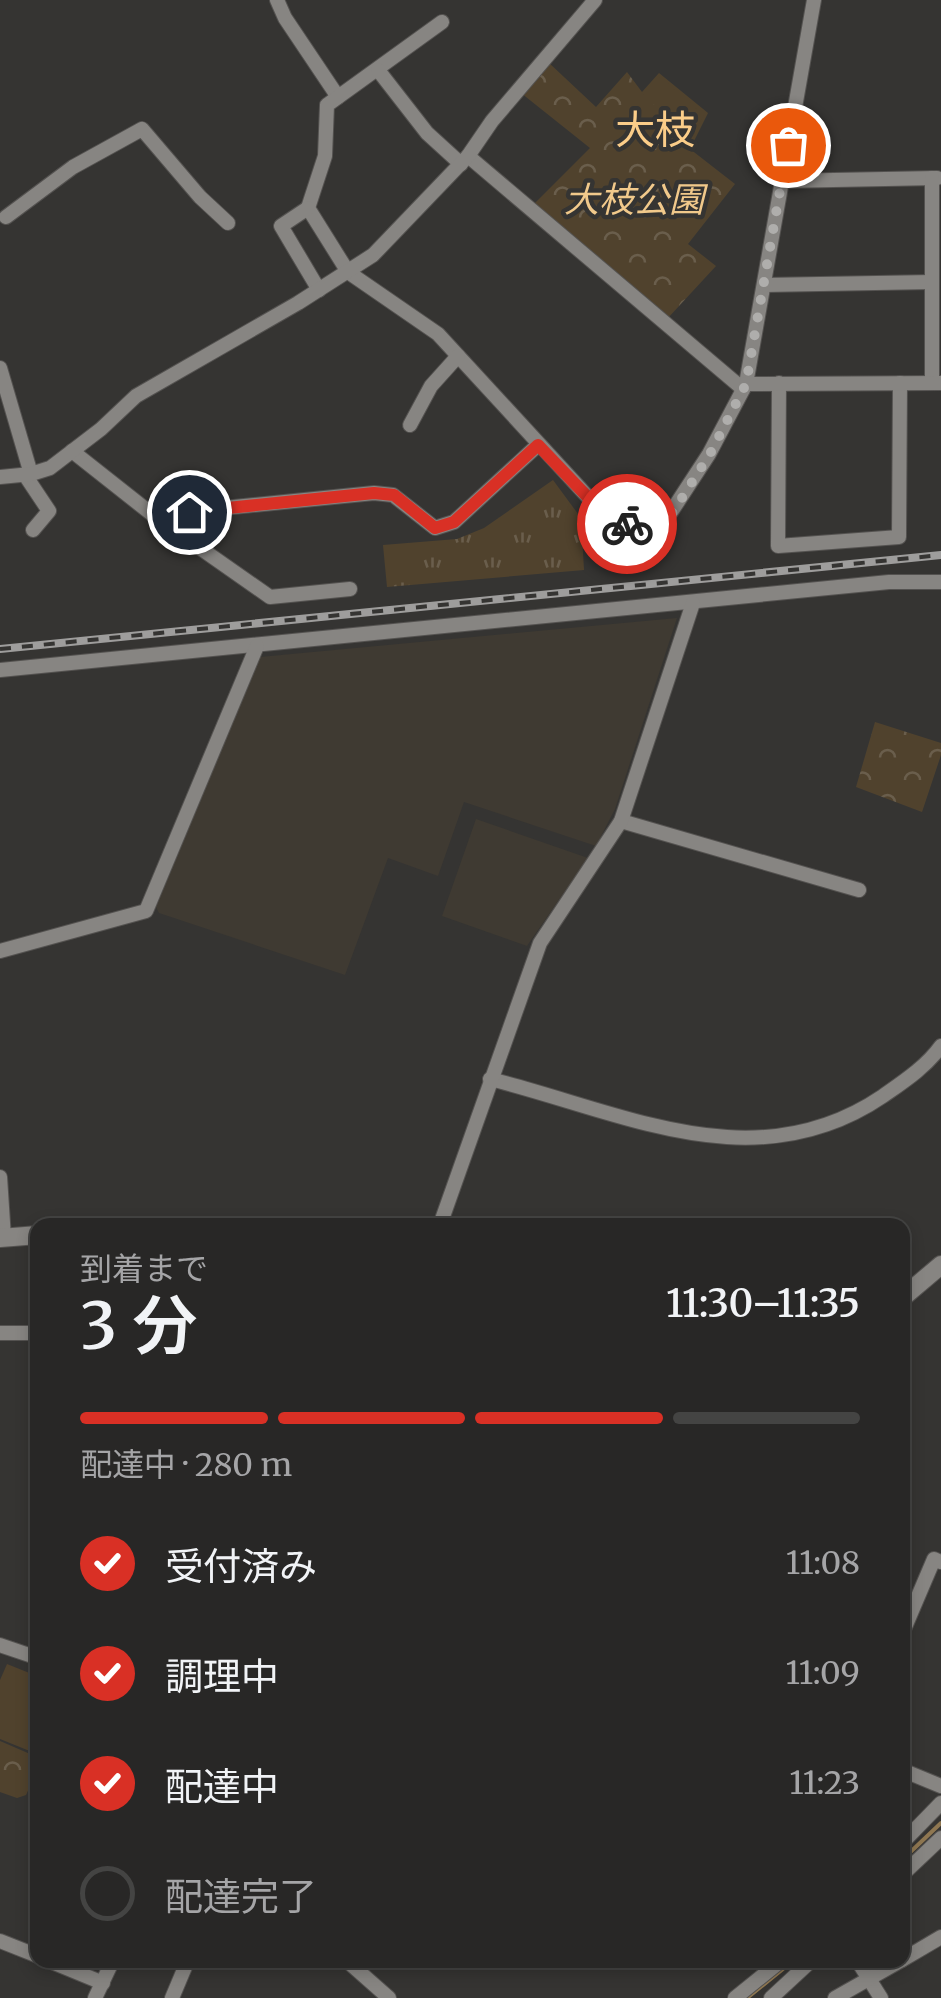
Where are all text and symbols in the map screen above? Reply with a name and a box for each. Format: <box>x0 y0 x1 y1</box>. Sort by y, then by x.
pin <box>746 103 831 188</box>
district label: 大枝 <box>615 105 695 155</box>
icon: bag <box>761 118 816 173</box>
park label: 大枝公園 <box>564 178 709 222</box>
pin <box>147 470 232 555</box>
courier <box>577 474 677 574</box>
icon: home <box>162 485 217 540</box>
icon: bike <box>600 497 655 552</box>
text: 到着まで <box>80 1249 208 1289</box>
text: 11:30–11:35 <box>666 1280 860 1327</box>
text: 3 分 <box>80 1285 198 1367</box>
text: 配達中 · 280 m <box>80 1445 292 1485</box>
icon: check <box>80 1536 135 1591</box>
text: 受付済み <box>165 1543 317 1590</box>
text: 11:08 <box>786 1543 860 1583</box>
icon: check <box>80 1646 135 1701</box>
text: 調理中 <box>165 1653 279 1700</box>
text: 11:09 <box>785 1653 860 1693</box>
icon: check <box>80 1756 135 1811</box>
text: 配達中 <box>165 1763 279 1810</box>
text: 11:23 <box>789 1763 860 1803</box>
text: 配達完了 <box>165 1873 317 1920</box>

